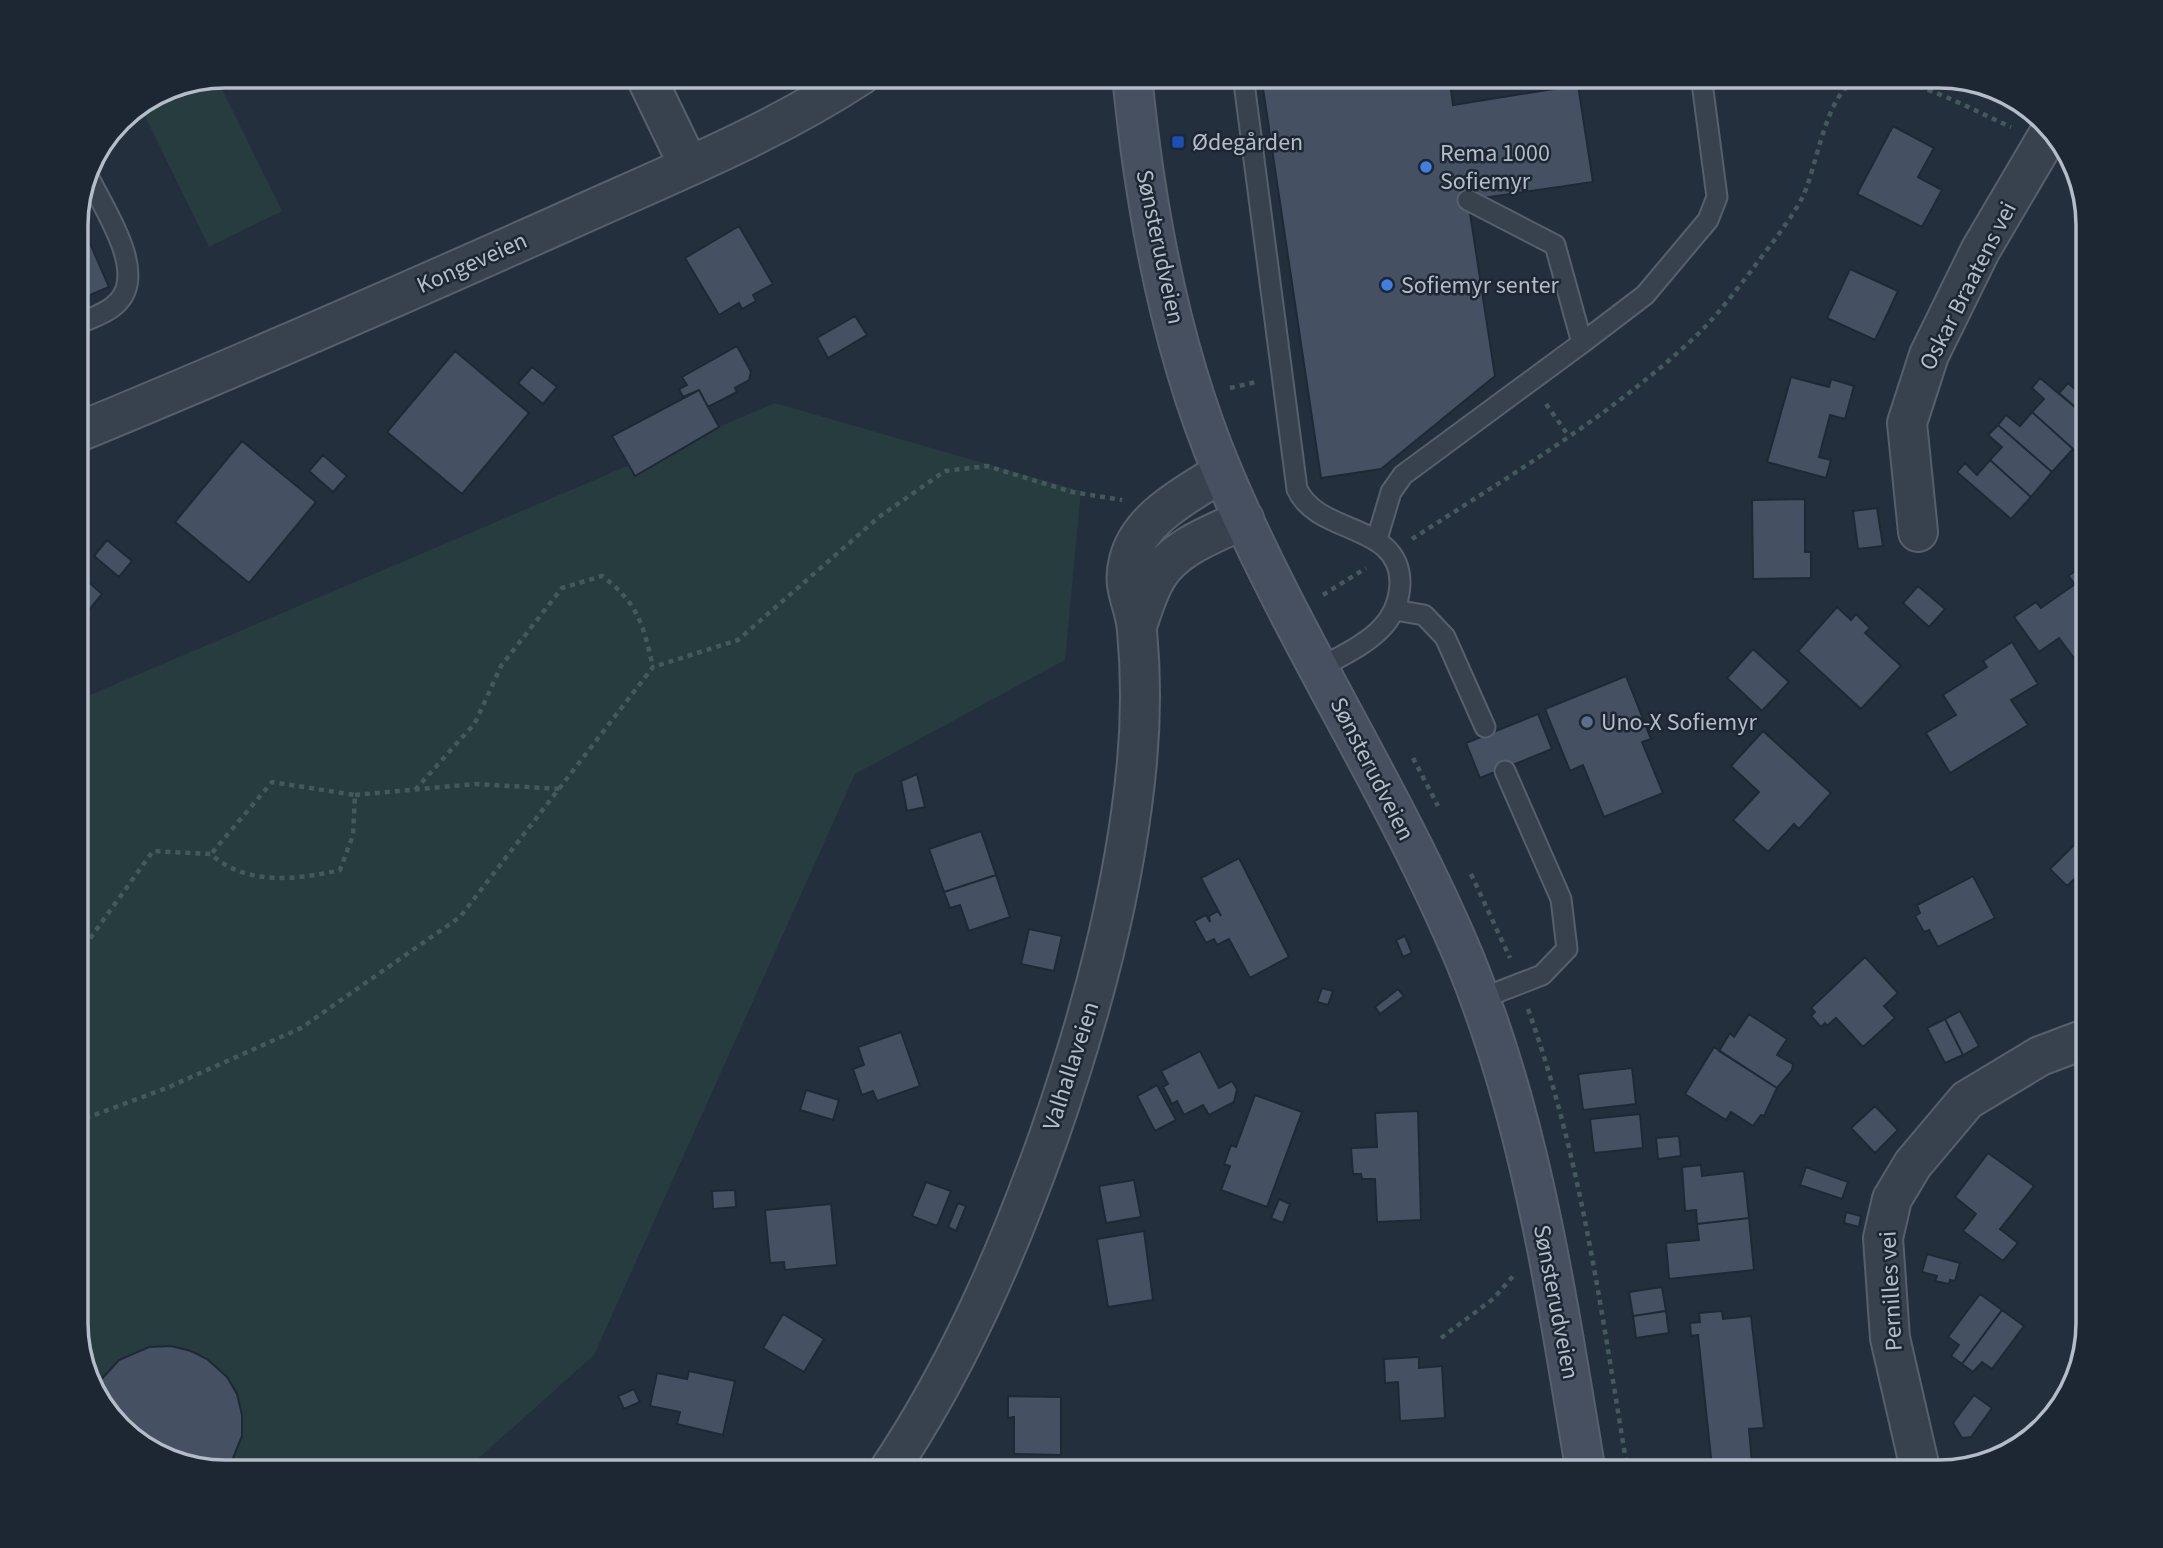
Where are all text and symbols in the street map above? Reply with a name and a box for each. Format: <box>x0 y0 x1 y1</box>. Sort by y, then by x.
place label: Ødegården <box>1192 125 1303 160</box>
marker: Ødegården <box>1170 134 1186 150</box>
place label: Rema 1000 Sofiemyr <box>1440 136 1550 199</box>
marker: Rema 1000 Sofiemyr <box>1418 159 1434 175</box>
street label: Sønsterudveien <box>1127 167 1193 327</box>
street label: Oskar Braatens vei <box>1910 196 2026 376</box>
street label: Kongeveien <box>411 223 533 303</box>
place label: Sofiemyr senter <box>1401 268 1560 303</box>
marker: Sofiemyr senter <box>1379 277 1395 293</box>
street label: Sønsterudveien <box>1321 691 1423 847</box>
place label: Uno-X Sofiemyr <box>1601 705 1757 740</box>
marker: Uno-X Sofiemyr <box>1579 714 1595 730</box>
street label: Valhallaveien <box>1034 997 1108 1135</box>
street label: Sønsterudveien <box>1524 1222 1588 1382</box>
street label: Pernilles vei <box>1870 1230 1912 1352</box>

